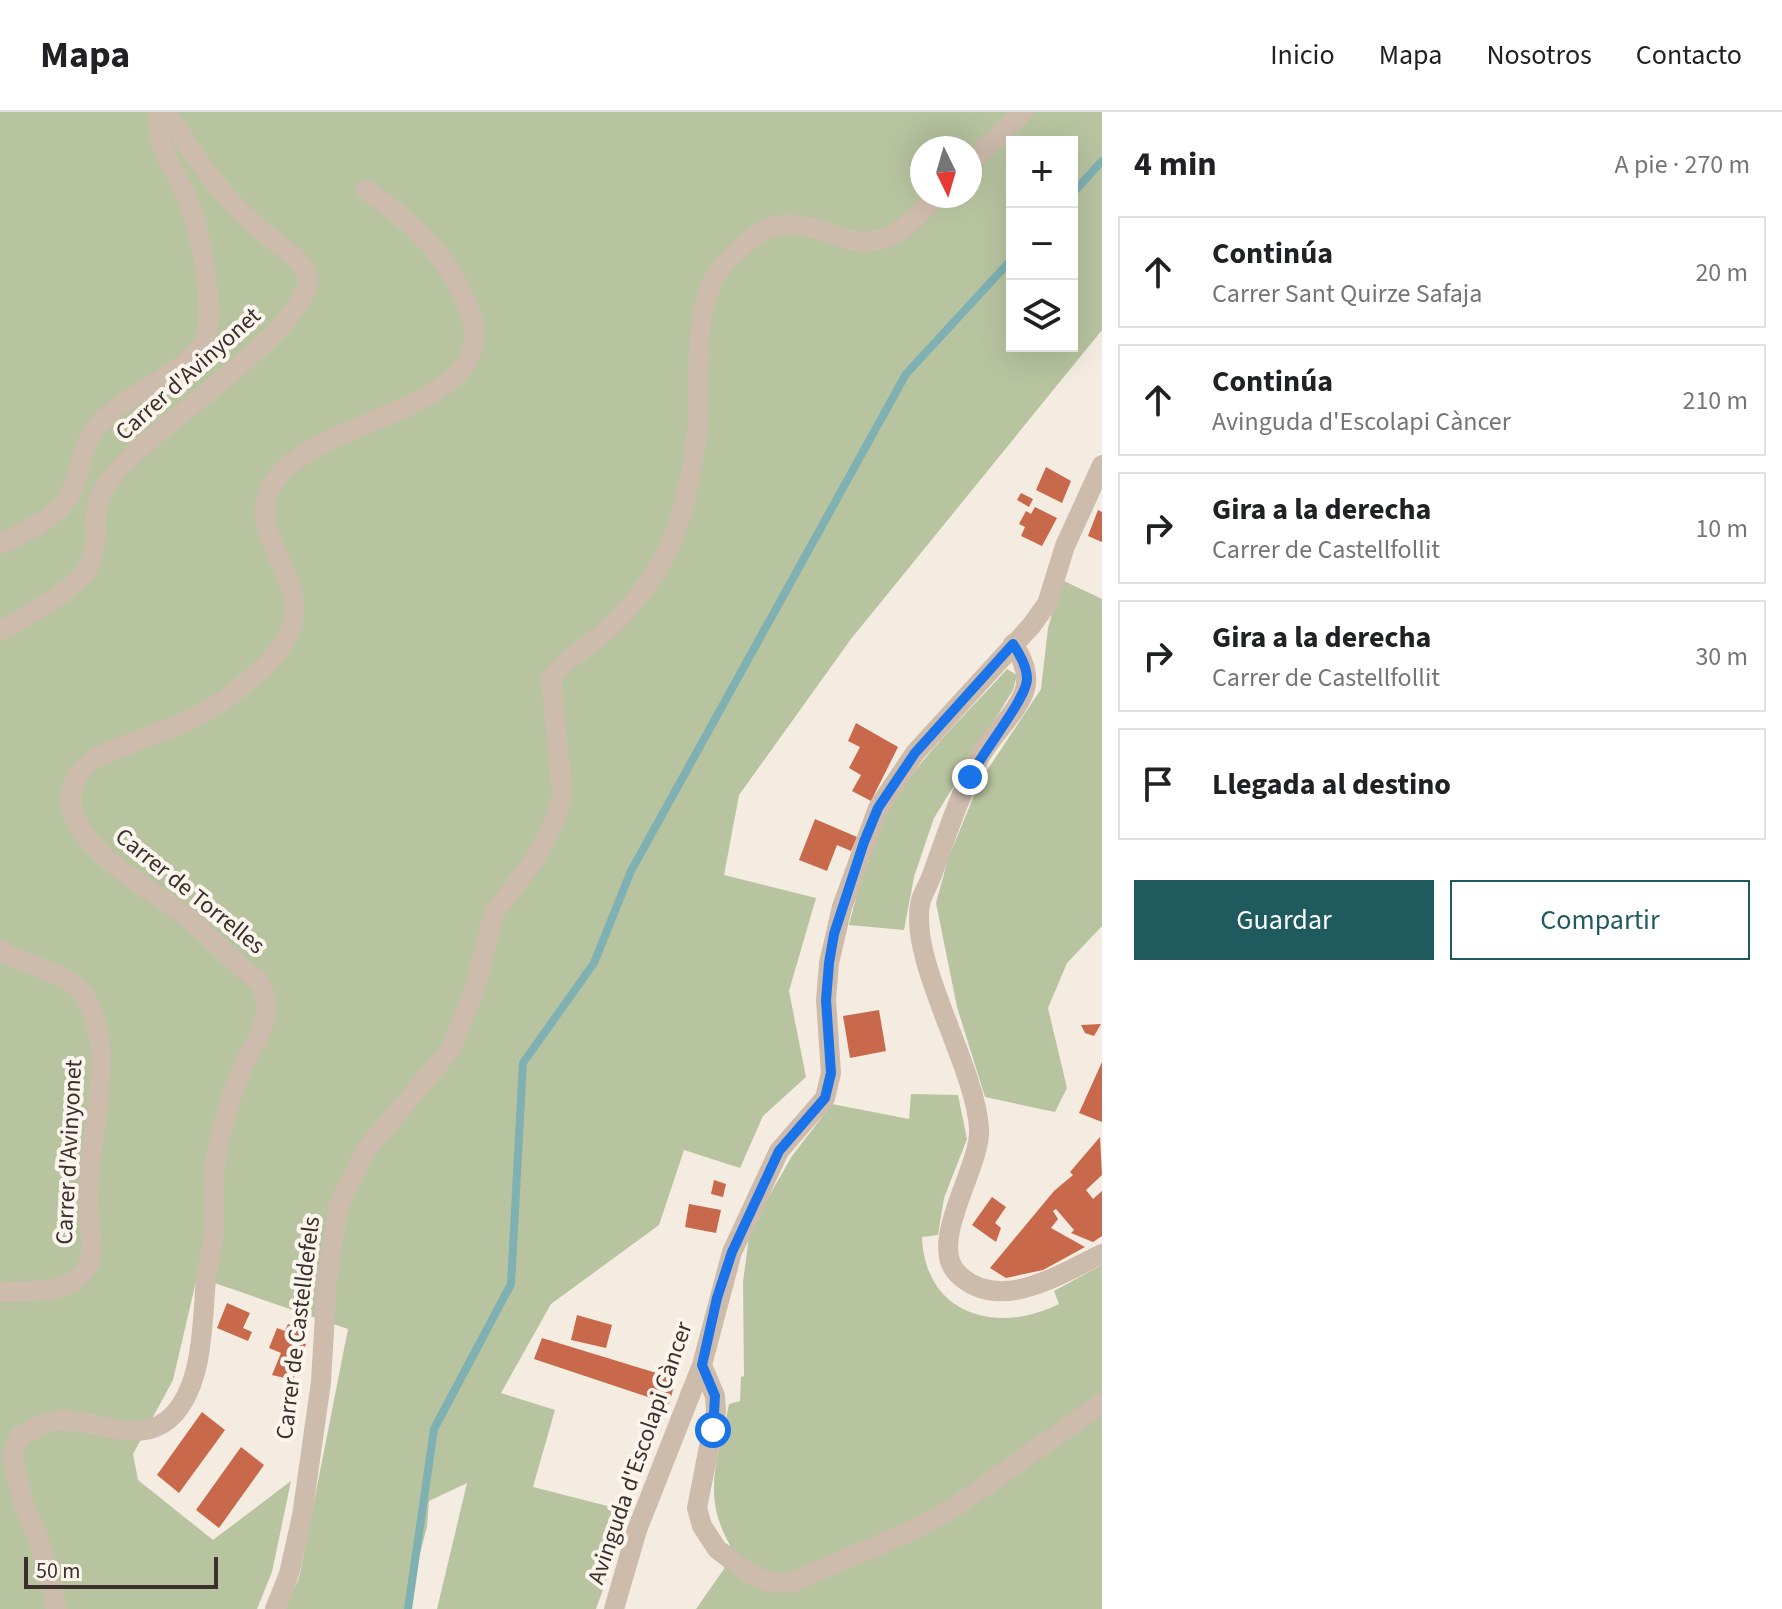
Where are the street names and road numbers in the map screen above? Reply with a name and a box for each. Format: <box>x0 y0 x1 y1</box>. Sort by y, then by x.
street label: Carrer d'Avinyonet <box>107 299 269 449</box>
street label: Carrer de Torrelles <box>107 819 273 963</box>
street label: Carrer d'Avinyonet <box>47 1059 91 1245</box>
street label: Carrer de Castelldefels <box>267 1214 329 1442</box>
street label: Avinguda d'Escolapi Càncer <box>579 1316 702 1589</box>

